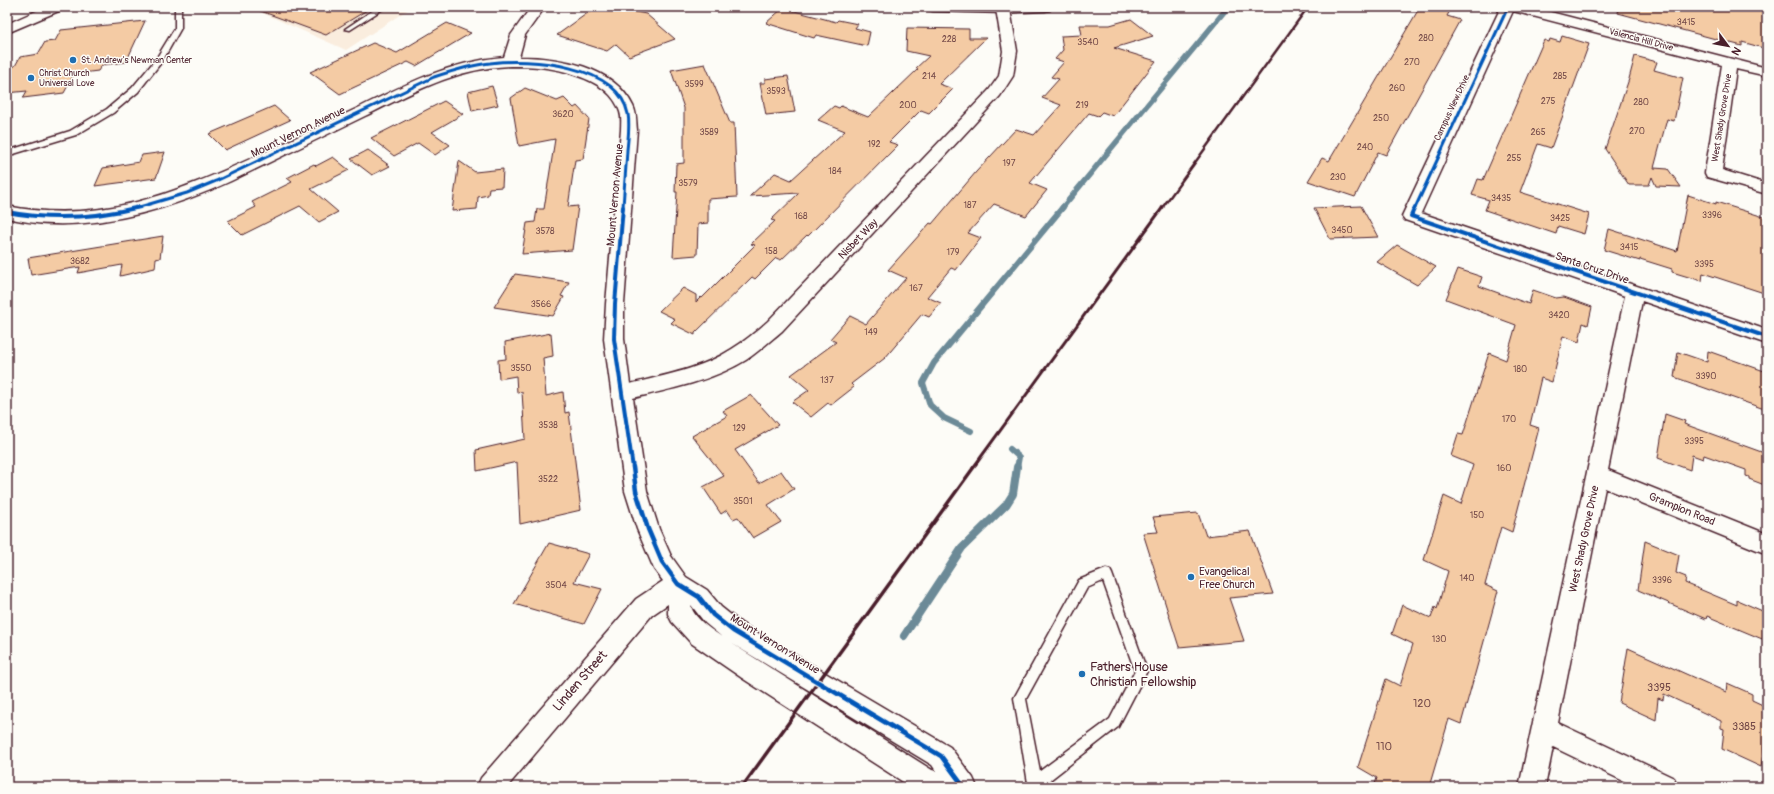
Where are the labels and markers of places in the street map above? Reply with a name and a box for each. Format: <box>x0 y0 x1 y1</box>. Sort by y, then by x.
marker: St. Andrew's Newman Center <box>68 55 78 65</box>
place label: St. Andrew's Newman Center <box>81 55 193 66</box>
place label: Christ Church Universal Love <box>39 68 95 89</box>
marker: Christ Church Universal Love <box>26 73 36 83</box>
place label: Evangelical Free Church <box>1199 565 1255 591</box>
marker: Evangelical Free Church <box>1186 572 1196 582</box>
place label: Fathers House Christian Fellowship <box>1090 659 1196 690</box>
marker: Fathers House Christian Fellowship <box>1077 669 1087 679</box>

